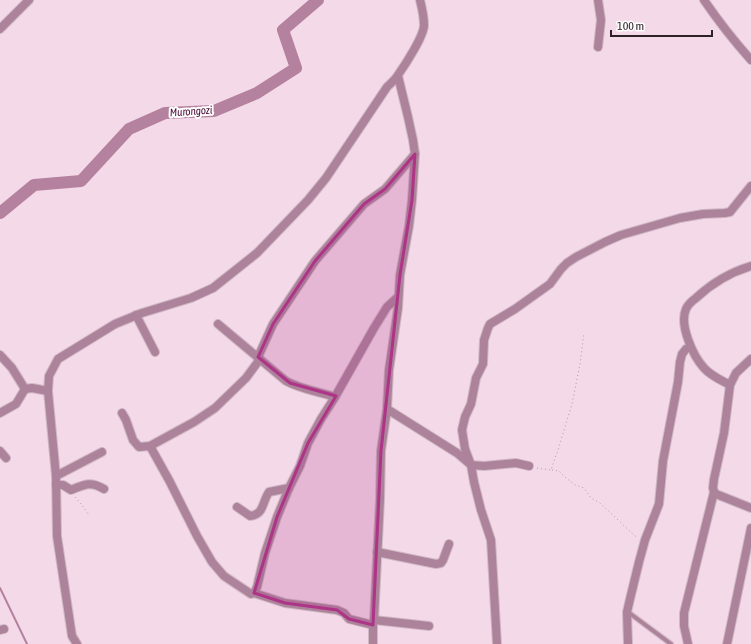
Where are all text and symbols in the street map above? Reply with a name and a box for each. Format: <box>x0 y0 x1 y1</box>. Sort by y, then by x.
scale bar <box>611 12 712 38</box>
text: 100 m <box>617 19 644 33</box>
water label: Murongozi <box>169 103 213 118</box>

